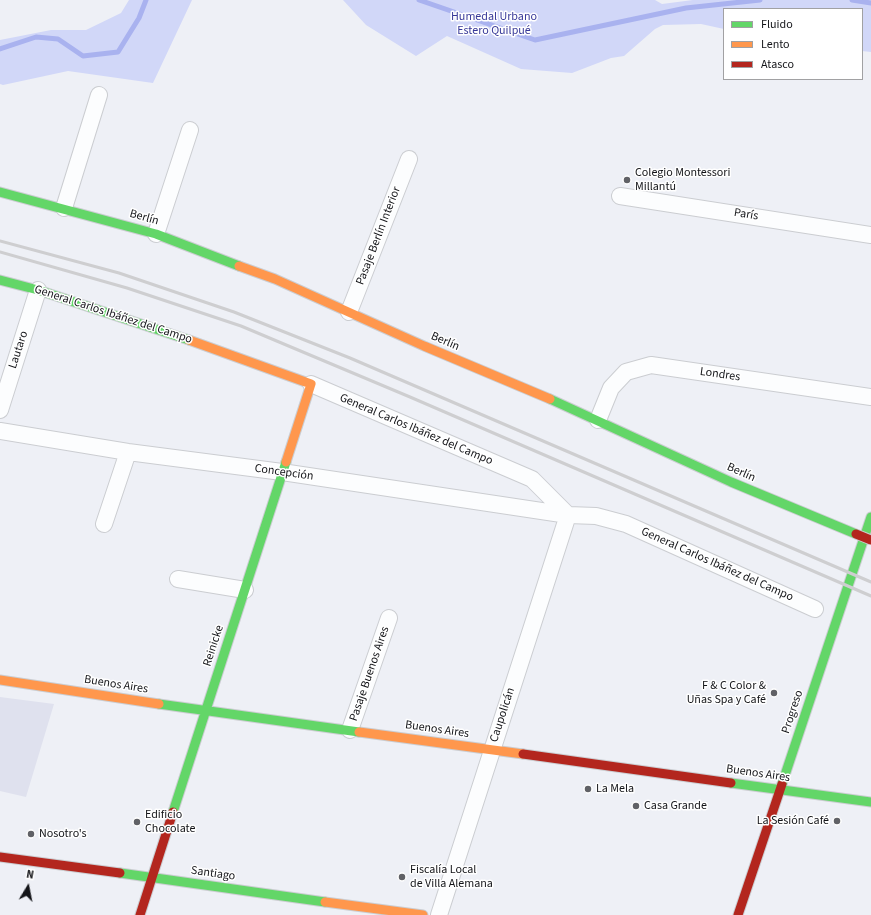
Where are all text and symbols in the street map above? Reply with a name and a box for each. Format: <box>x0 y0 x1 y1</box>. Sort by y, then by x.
legend <box>723 8 863 80</box>
park label: Humedal Urbano Estero Quilpué <box>451 10 537 38</box>
text: Fluido <box>761 16 793 33</box>
text: Lento <box>761 36 790 53</box>
text: Atasco <box>761 56 794 73</box>
place label: Colegio Montessori Millantú <box>635 166 730 194</box>
marker: Colegio Montessori Millantú <box>622 175 632 185</box>
street label: Pasaje Berlín Interior <box>354 185 404 287</box>
street label: París <box>733 206 759 224</box>
street label: Berlín <box>128 207 160 229</box>
street label: General Carlos Ibáñez del Campo <box>32 283 194 347</box>
street label: Lautaro <box>6 329 32 371</box>
street label: Berlín <box>428 330 462 354</box>
street label: Londres <box>699 365 741 385</box>
street label: General Carlos Ibáñez del Campo <box>337 391 495 469</box>
street label: Berlín <box>724 460 758 486</box>
street label: Concepción <box>254 462 314 484</box>
street label: General Carlos Ibáñez del Campo <box>639 525 795 605</box>
street label: Reinicke <box>201 624 227 668</box>
street label: Pasaje Buenos Aires <box>347 625 393 723</box>
street label: Buenos Aires <box>83 673 149 697</box>
place label: F & C Color & Uñas Spa y Café <box>687 679 766 707</box>
street label: Caupolicán <box>487 686 519 744</box>
marker: F & C Color & Uñas Spa y Café <box>769 688 779 698</box>
street label: Progreso <box>779 688 807 736</box>
street label: Buenos Aires <box>404 718 470 742</box>
street label: Buenos Aires <box>725 762 791 786</box>
place label: La Mela <box>596 782 634 796</box>
marker: La Mela <box>583 784 593 794</box>
place label: Casa Grande <box>644 799 707 813</box>
marker: Casa Grande <box>631 801 641 811</box>
place label: Edificio Chocolate <box>145 808 195 836</box>
place label: La Sesión Café <box>757 814 829 828</box>
marker: La Sesión Café <box>832 816 842 826</box>
marker: Edificio Chocolate <box>132 817 142 827</box>
place label: Nosotro's <box>39 827 87 841</box>
marker: Nosotro's <box>26 829 36 839</box>
place label: Fiscalía Local de Villa Alemana <box>410 863 493 891</box>
street label: Santiago <box>190 864 236 884</box>
north arrow <box>8 867 48 907</box>
text: N <box>25 867 35 883</box>
marker: Fiscalía Local de Villa Alemana <box>397 872 407 882</box>

